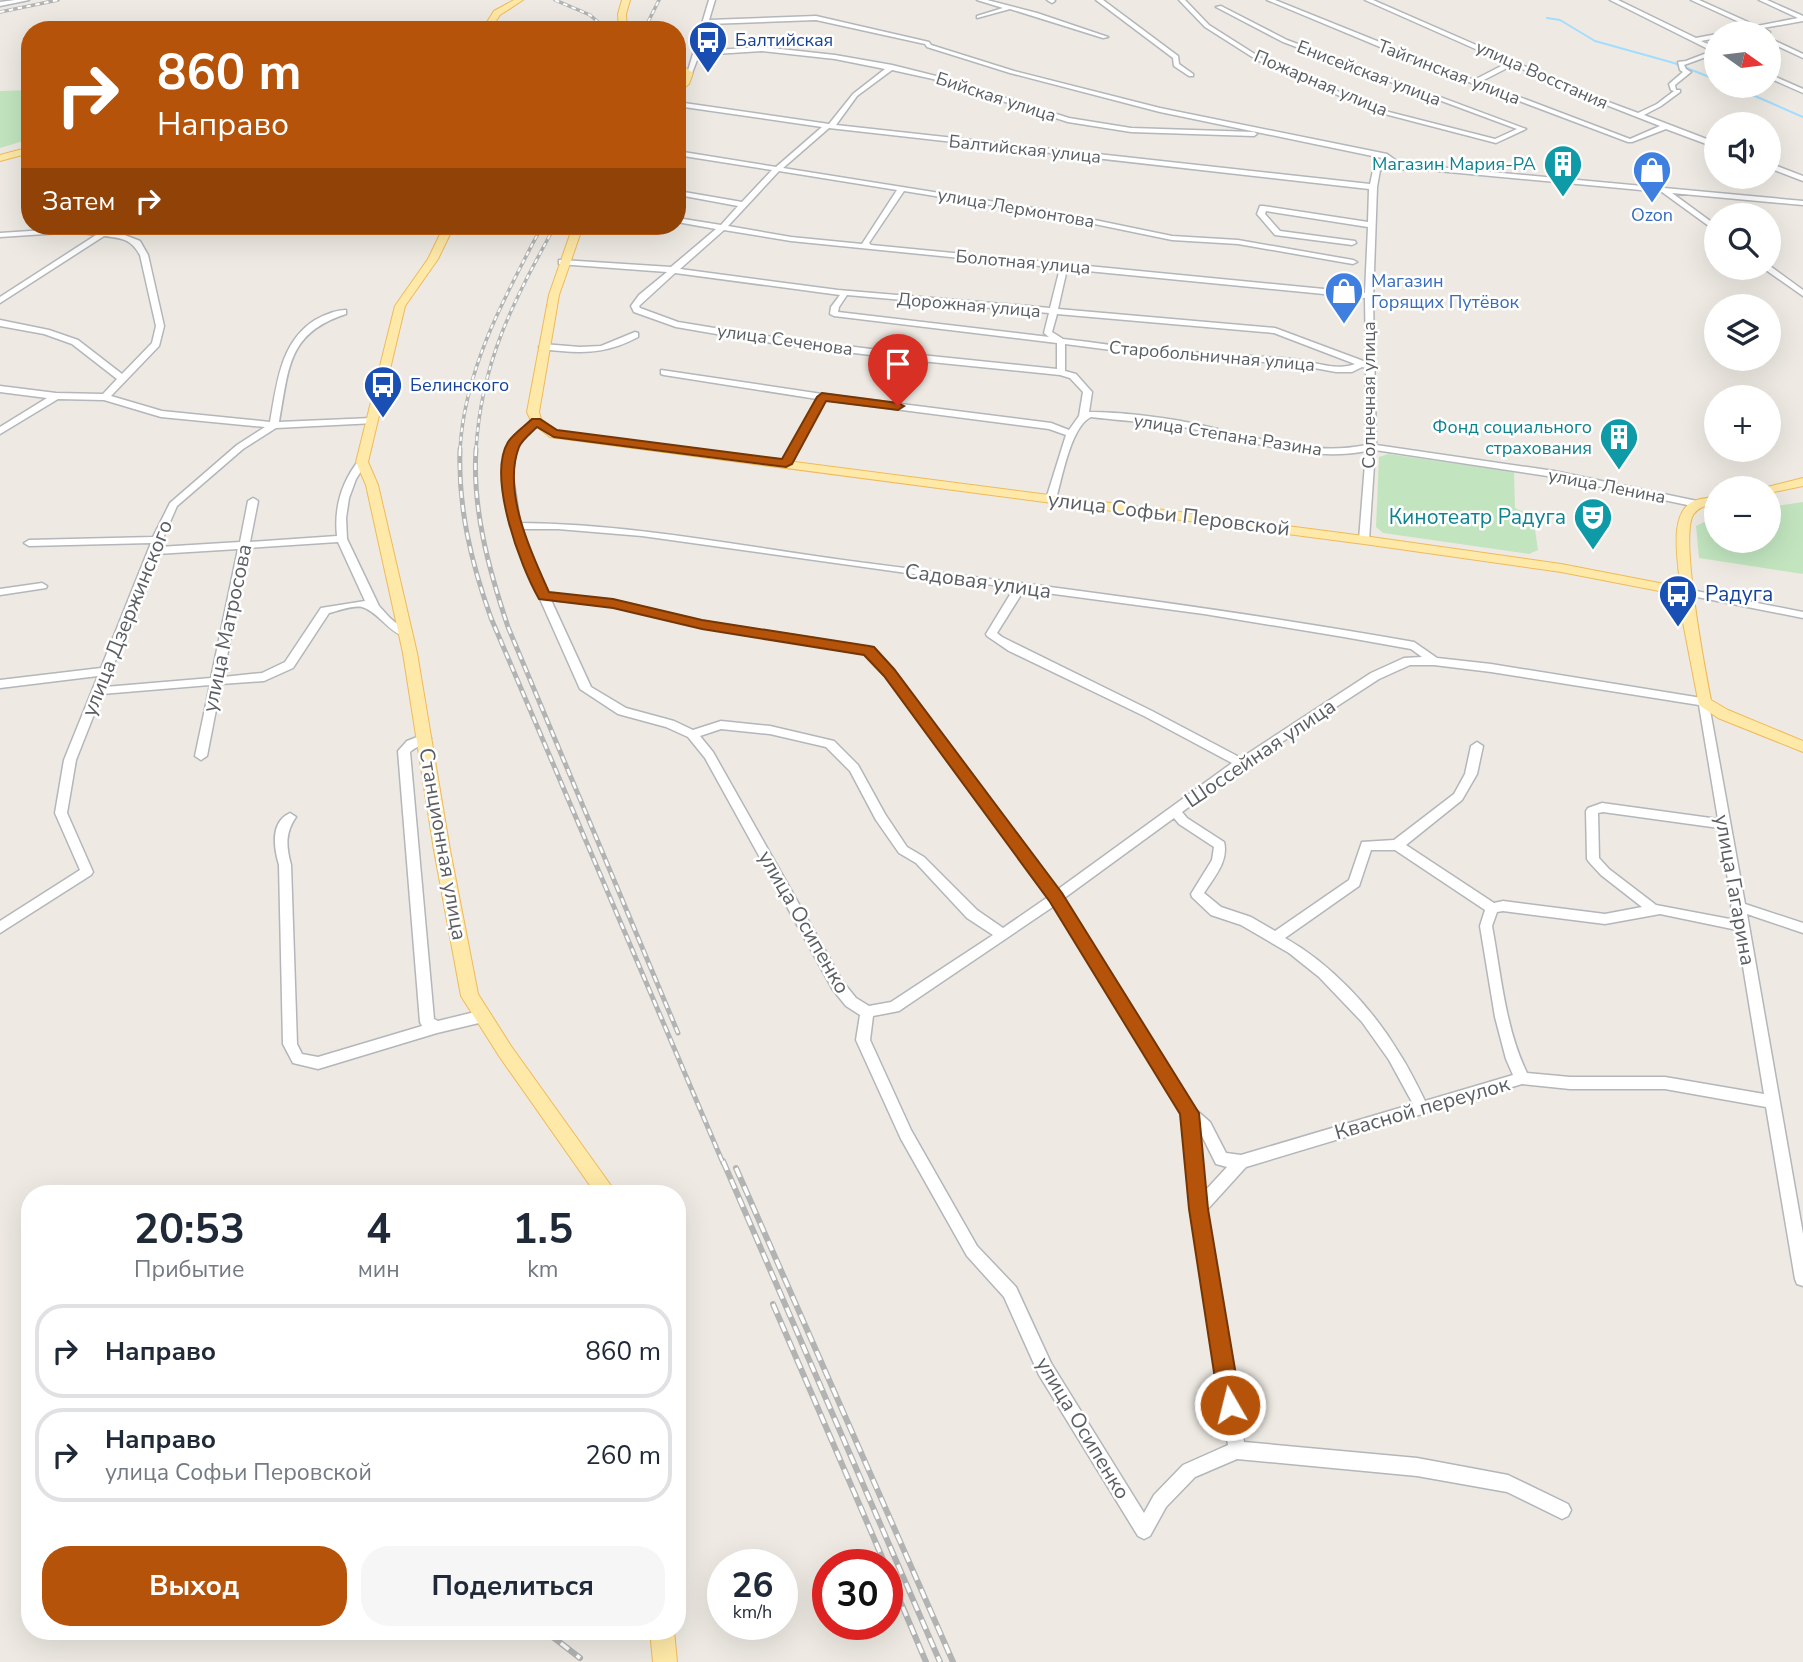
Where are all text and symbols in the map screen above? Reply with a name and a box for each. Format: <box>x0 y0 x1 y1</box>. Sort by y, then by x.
bus stop icon: Балтийская <box>687 19 729 74</box>
north arrow <box>1704 21 1782 98</box>
map controls <box>1704 21 1781 553</box>
place label: Балтийская <box>735 28 833 52</box>
street label: Енисейская улица <box>1293 34 1445 112</box>
street label: Тайгинская улица <box>1374 34 1524 110</box>
street label: улица Восстания <box>1472 35 1612 115</box>
text: 860 m <box>157 39 301 106</box>
street label: Пожарная улица <box>1250 44 1392 122</box>
icon: right <box>42 49 133 140</box>
street label: Бийская улица <box>933 66 1059 128</box>
text: Направо <box>157 103 289 146</box>
button: sound <box>1704 112 1781 189</box>
street label: Балтийская улица <box>948 129 1102 169</box>
building icon: Магазин Мария-РА <box>1542 143 1584 198</box>
shop icon: Ozon <box>1631 149 1673 204</box>
place label: Магазин Мария-РА <box>1372 152 1536 176</box>
icon: right <box>129 182 167 220</box>
street label: улица Лермонтова <box>936 182 1096 234</box>
text: Затем <box>42 184 115 219</box>
place label: Ozon <box>1631 203 1673 227</box>
button: search <box>1704 203 1781 280</box>
street label: Болотная улица <box>955 244 1091 280</box>
place label: Магазин Горящих Путёвок <box>1371 269 1520 314</box>
shop icon: Магазин Горящих Путёвок <box>1323 270 1365 325</box>
street label: Дорожная улица <box>896 287 1042 323</box>
button: layers <box>1704 294 1781 371</box>
street label: улица Сеченова <box>716 319 854 361</box>
street label: Солнечная улица <box>1357 321 1381 469</box>
pin <box>868 334 928 406</box>
street label: Старобольничная улица <box>1108 335 1316 377</box>
icon: arrive <box>879 345 917 383</box>
bus stop icon: Белинского <box>362 364 404 419</box>
place label: Белинского <box>410 373 509 397</box>
button: + <box>1704 385 1781 462</box>
street label: улица Степана Разина <box>1132 408 1324 462</box>
place label: Фонд социального страхования <box>1432 415 1592 460</box>
building icon: Фонд социального страхования <box>1598 416 1640 471</box>
street label: улица Ленина <box>1546 463 1668 509</box>
button: − <box>1704 476 1781 553</box>
street label: улица Софьи Перовской <box>1046 485 1292 543</box>
theatre icon: Кинотеатр Радуга <box>1572 496 1614 551</box>
place label: Кинотеатр Радуга <box>1389 503 1566 531</box>
street label: улица Дзержинского <box>75 516 179 720</box>
street label: улица Матросова <box>195 541 259 715</box>
street label: Садовая улица <box>903 557 1053 605</box>
bus stop icon: Радуга <box>1657 573 1699 628</box>
place label: Радуга <box>1705 580 1773 608</box>
street label: Шоссейная улица <box>1179 692 1341 814</box>
street label: Станционная улица <box>412 746 474 942</box>
street label: улица Гагарина <box>1708 812 1762 968</box>
street label: улица Осипенко <box>752 845 856 999</box>
street label: Квасной переулок <box>1331 1069 1514 1146</box>
text: 20:53 <box>134 1201 245 1258</box>
text: 4 <box>366 1201 391 1258</box>
text: 1.5 <box>512 1201 573 1258</box>
text: Прибытие <box>134 1254 245 1285</box>
text: мин <box>358 1254 400 1285</box>
text: km <box>527 1254 558 1285</box>
icon: right <box>46 1332 84 1370</box>
text: Направо <box>105 1334 216 1369</box>
text: 860 m <box>585 1334 661 1369</box>
street label: улица Осипенко <box>1029 1352 1137 1504</box>
position arrow <box>1193 1368 1267 1442</box>
text: Направо <box>105 1422 216 1457</box>
icon: right <box>46 1436 84 1474</box>
text: 260 m <box>585 1438 661 1473</box>
text: улица Софьи Перовской <box>105 1457 372 1488</box>
button: Выход <box>42 1546 347 1626</box>
button: Поделиться <box>361 1546 665 1626</box>
speed limit sign: 30 <box>812 1549 903 1640</box>
text: 26 <box>731 1562 774 1609</box>
text: km/h <box>733 1600 772 1624</box>

